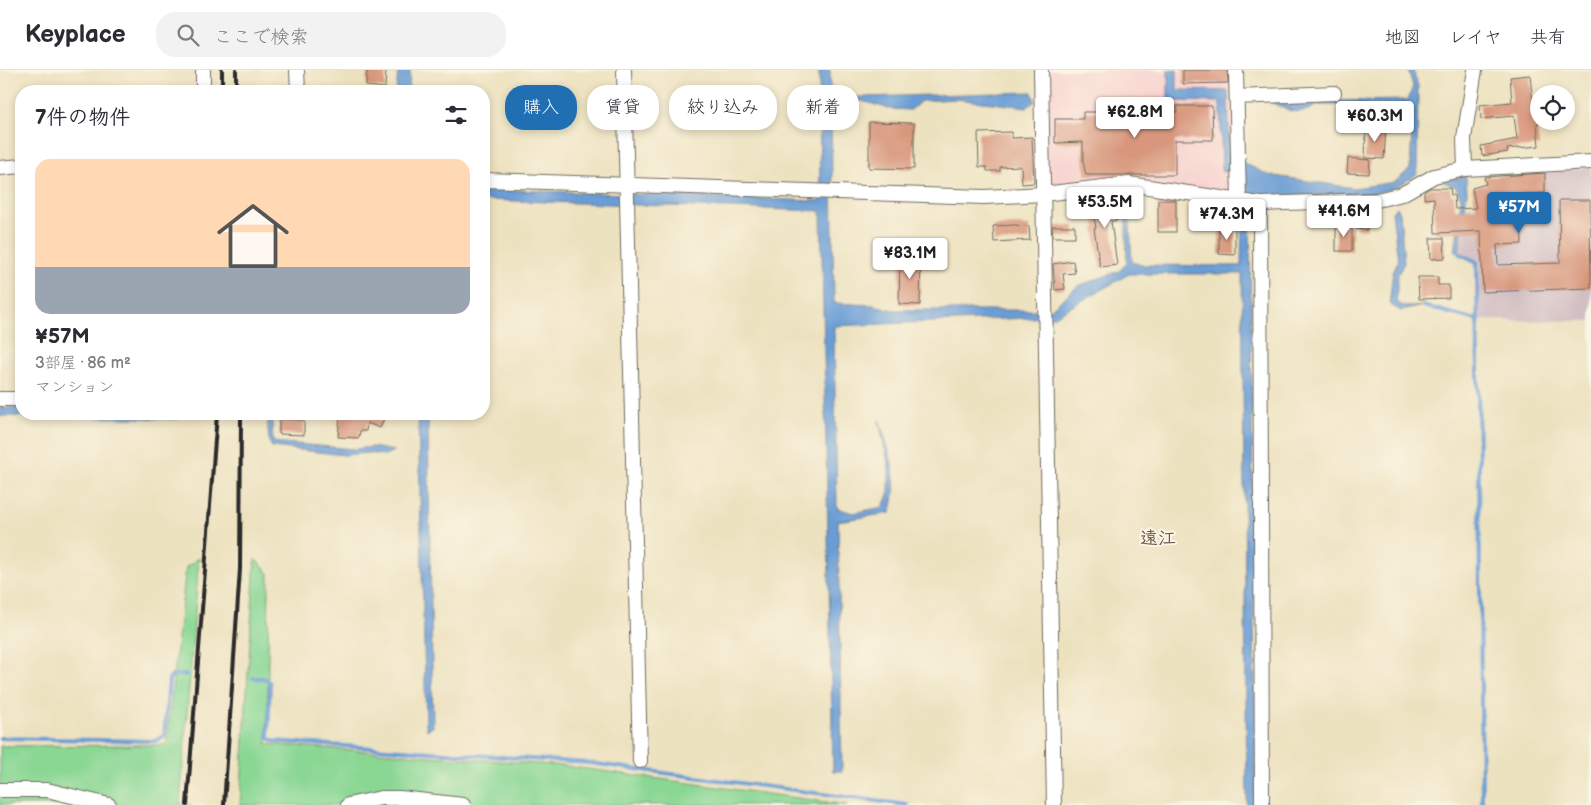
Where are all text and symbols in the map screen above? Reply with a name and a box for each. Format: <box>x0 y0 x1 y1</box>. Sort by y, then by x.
search box <box>156 12 506 57</box>
text: Keyplace <box>25 20 126 49</box>
icon: search <box>174 21 202 49</box>
text: ここで検索 <box>214 26 309 49</box>
text: 地図 <box>1385 27 1421 48</box>
text: レイヤ <box>1449 27 1502 48</box>
text: 共有 <box>1530 27 1566 48</box>
chip: 購入 <box>505 85 577 130</box>
chip: 賃貸 <box>587 85 659 130</box>
chip: 絞り込み <box>669 85 777 130</box>
chip: 新着 <box>787 85 859 130</box>
map controls <box>1530 85 1575 130</box>
button: locate <box>1530 85 1575 130</box>
pin: ¥62.8M <box>1094 97 1176 139</box>
pin: ¥60.3M <box>1334 100 1416 143</box>
icon: filters <box>442 101 470 129</box>
text: ¥62.8M <box>1107 103 1163 122</box>
text: 7件の物件 <box>35 105 131 130</box>
text: ¥60.3M <box>1347 107 1403 126</box>
pin: ¥53.5M <box>1064 186 1146 229</box>
icon: home <box>208 191 298 281</box>
pin: ¥57M <box>1489 191 1549 234</box>
text: ¥53.5M <box>1078 193 1132 212</box>
pin: ¥41.6M <box>1303 196 1385 238</box>
pin: ¥74.3M <box>1186 198 1268 241</box>
text: ¥57M <box>1498 198 1540 217</box>
text: ¥41.6M <box>1318 202 1370 221</box>
text: ¥74.3M <box>1200 205 1254 224</box>
pin: ¥83.1M <box>869 238 951 280</box>
text: ¥83.1M <box>884 244 936 263</box>
text: ¥57M <box>35 324 90 349</box>
text: 3部屋 · 86 m² <box>35 354 131 373</box>
text: マンション <box>35 378 114 397</box>
district label: 遠江 <box>1140 528 1176 549</box>

